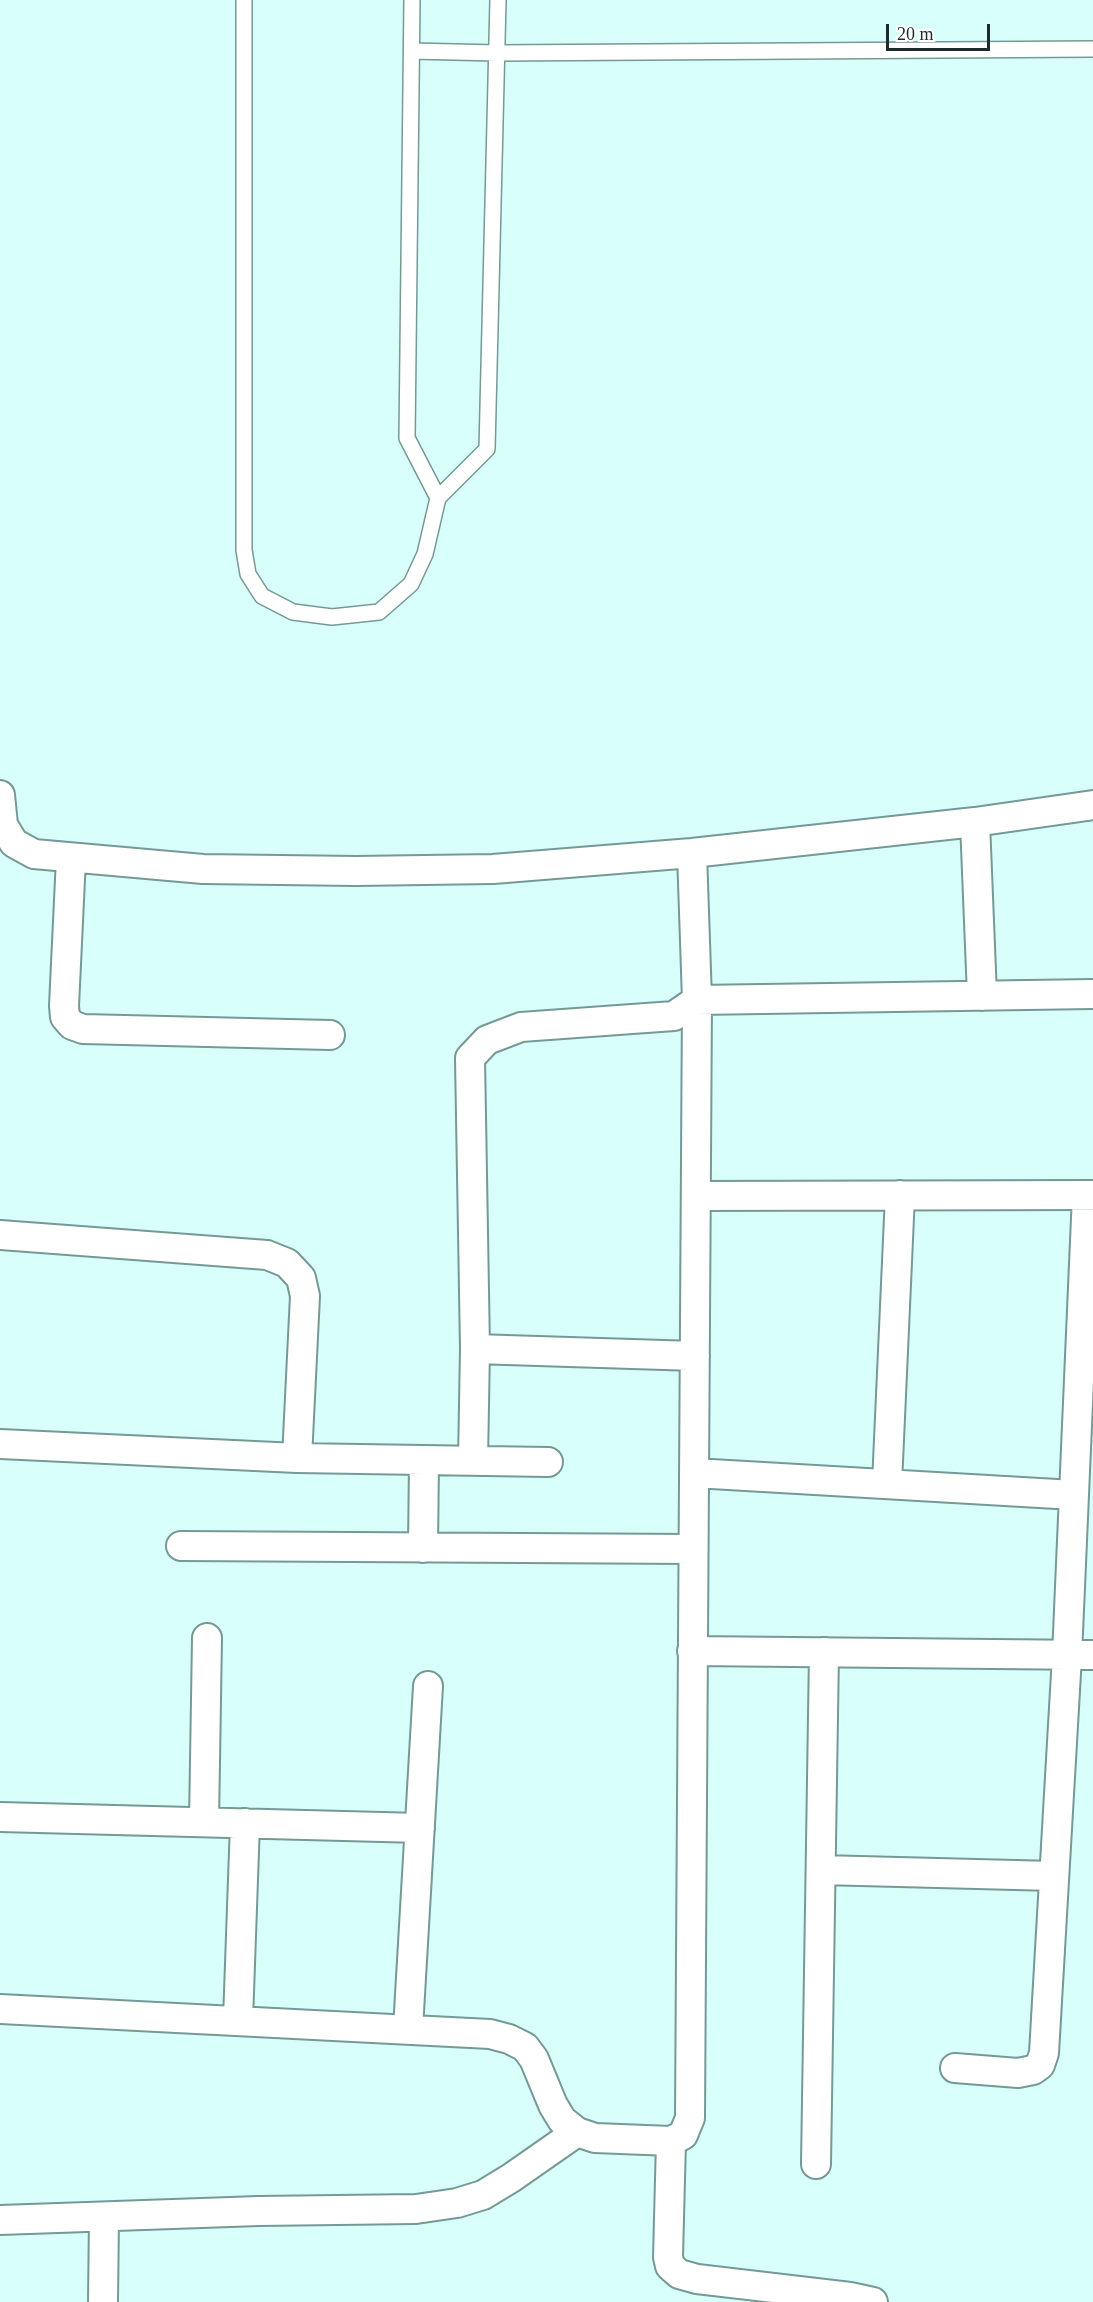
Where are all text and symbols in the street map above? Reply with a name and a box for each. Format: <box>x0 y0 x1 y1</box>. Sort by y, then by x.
scale bar <box>889 12 992 50</box>
text: 20 m <box>897 24 934 44</box>

